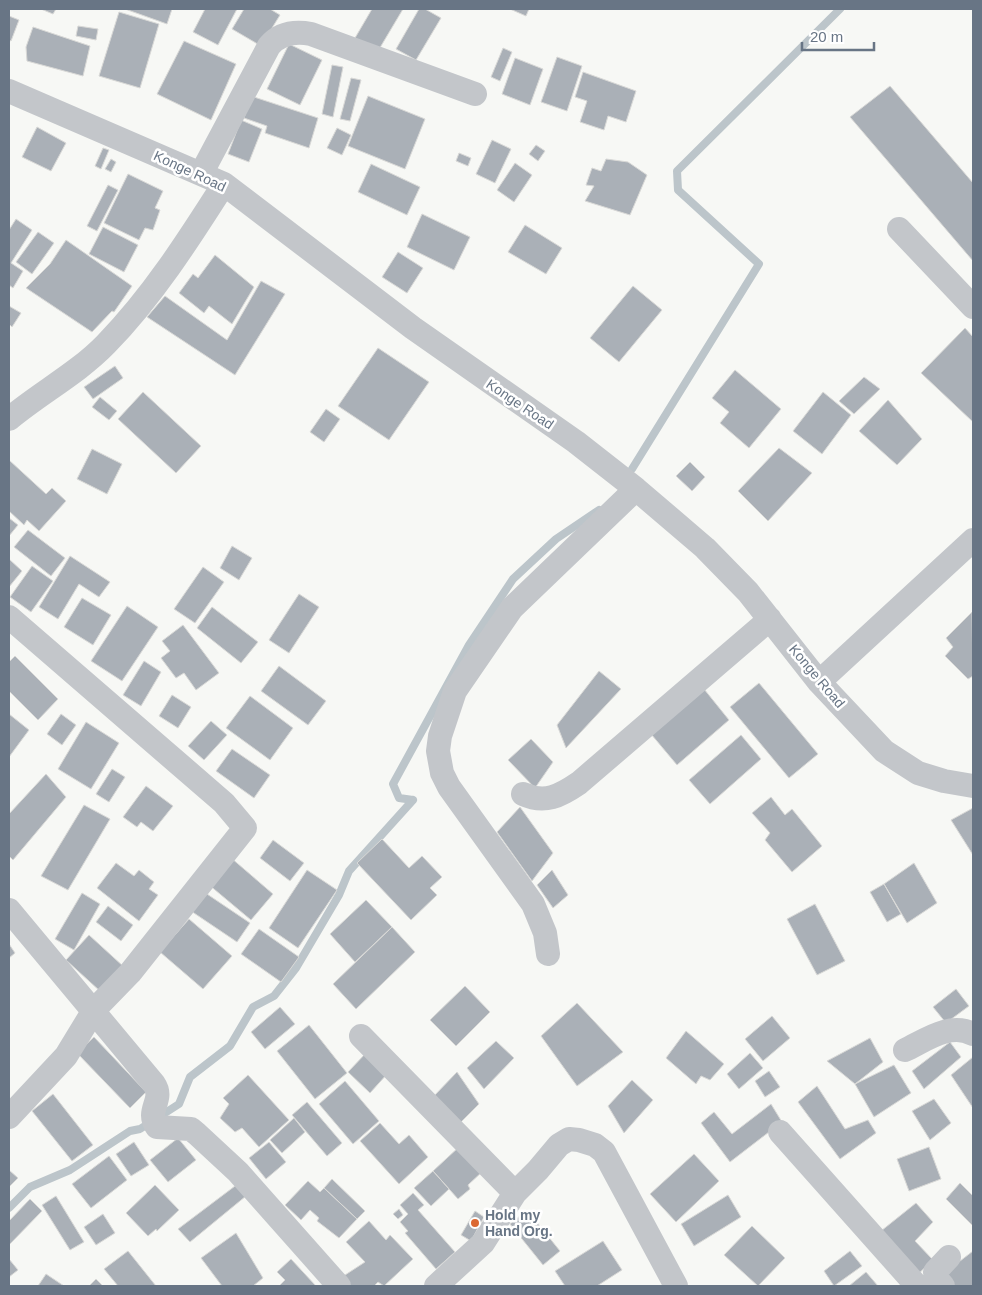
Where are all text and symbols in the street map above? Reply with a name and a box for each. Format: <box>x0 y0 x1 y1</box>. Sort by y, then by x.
scale bar <box>802 20 874 52</box>
text: 20 m <box>810 28 843 45</box>
street label: Konge Road <box>151 147 229 195</box>
street label: Konge Road <box>483 376 557 432</box>
street label: Konge Road <box>786 641 848 711</box>
place label: Hold my Hand Org. <box>485 1207 553 1239</box>
marker: Hold my Hand Org. <box>469 1217 481 1229</box>

